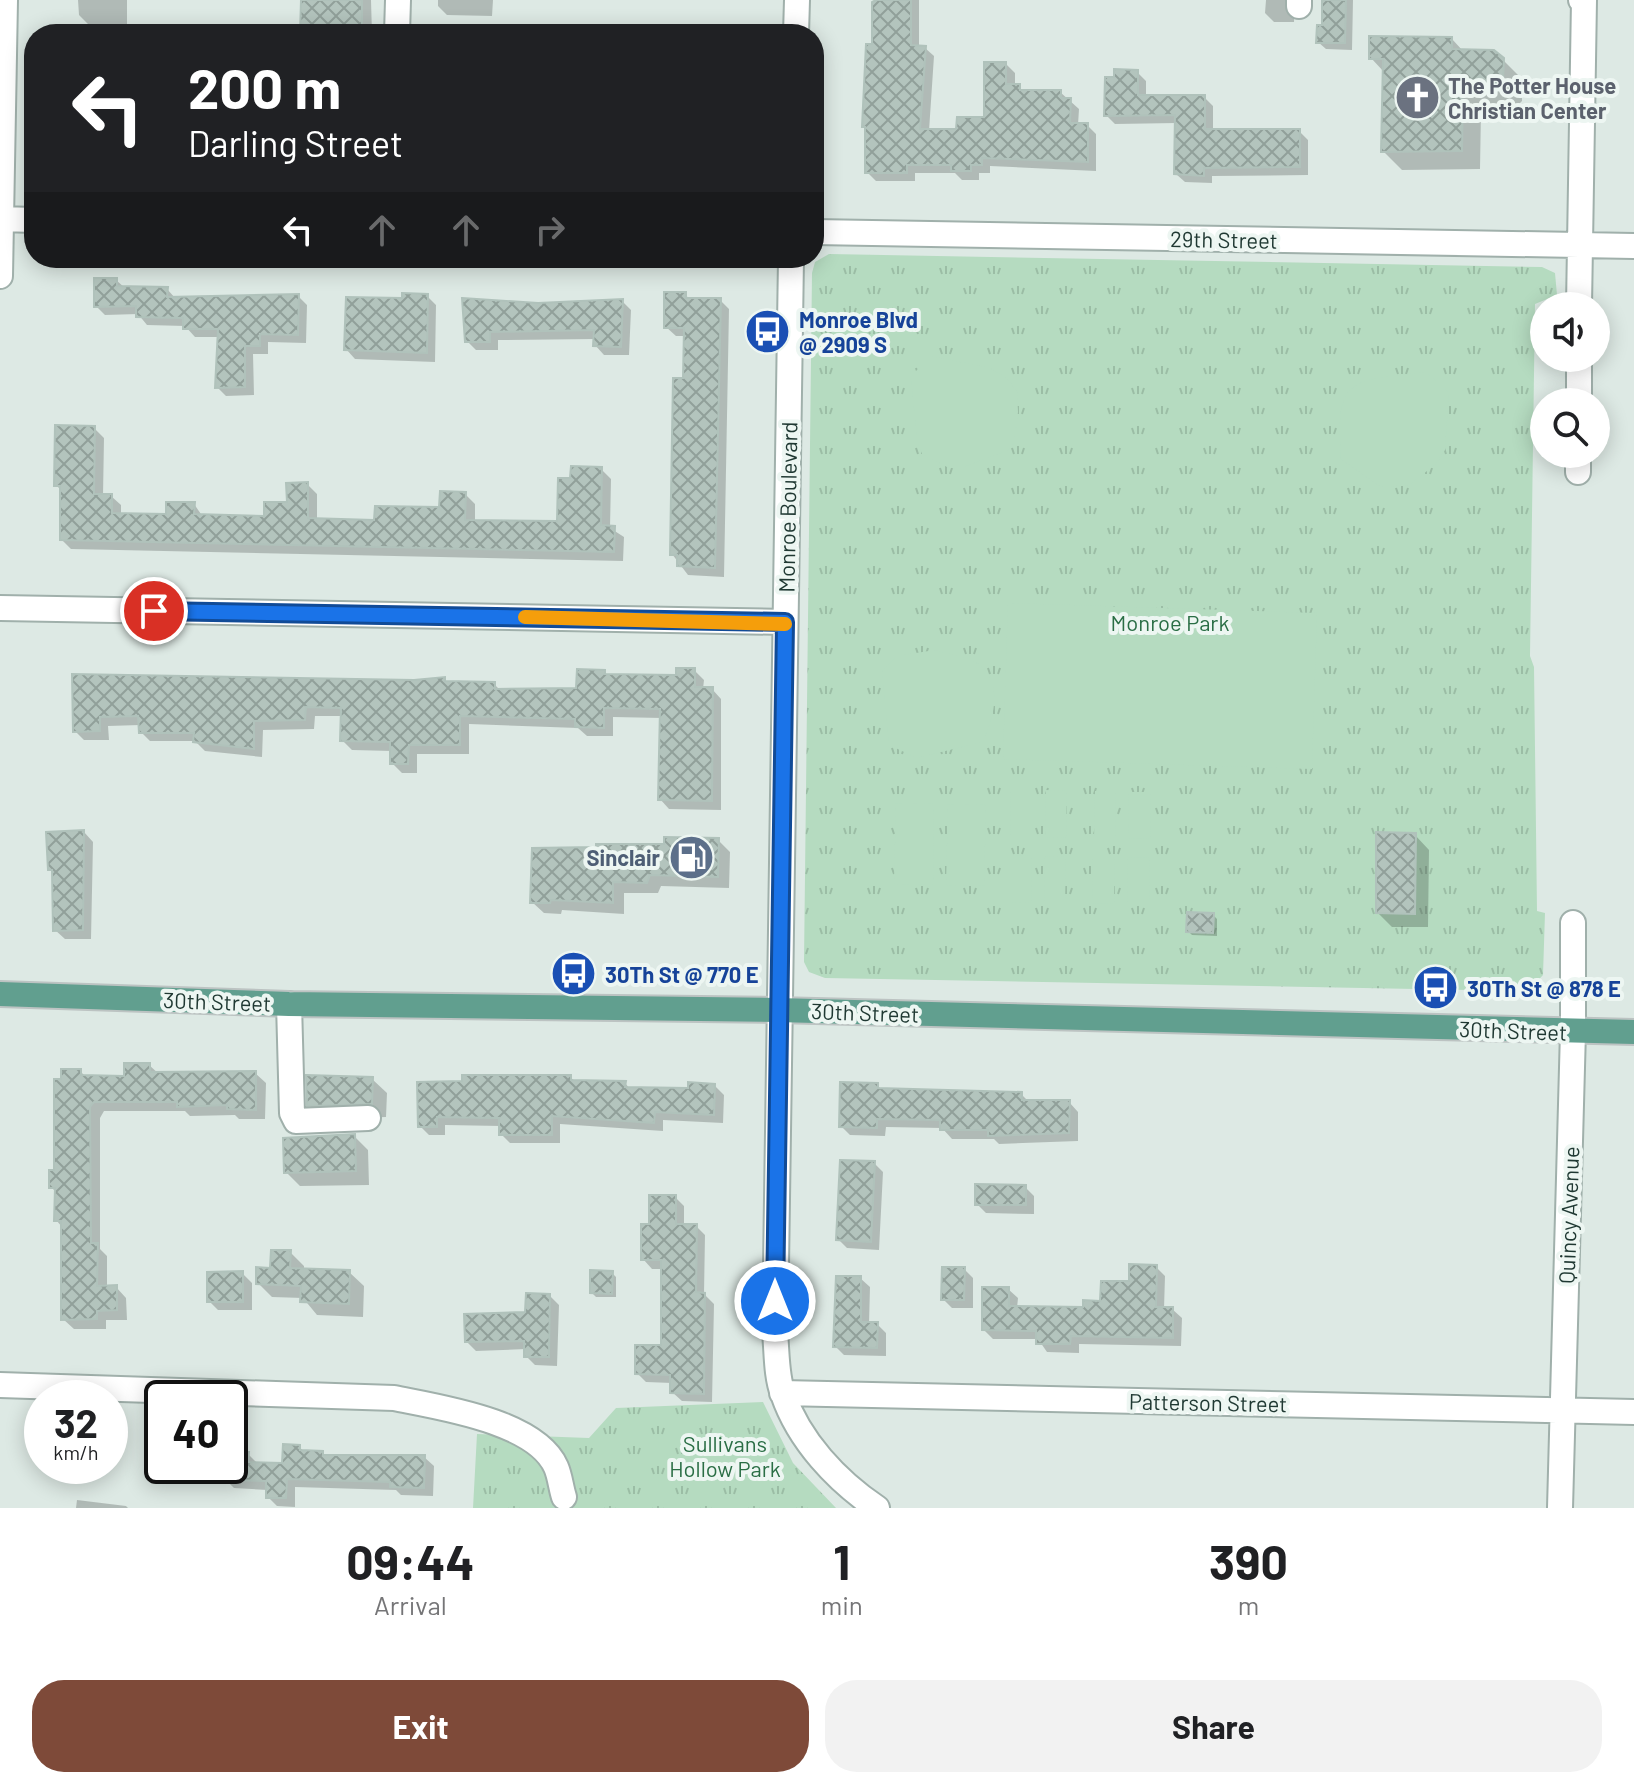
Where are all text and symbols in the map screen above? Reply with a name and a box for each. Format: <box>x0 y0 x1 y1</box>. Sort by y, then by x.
text: 200 m <box>188 53 341 120</box>
icon: left <box>56 56 160 160</box>
place label: The Potter House Christian Center <box>1448 72 1616 123</box>
church icon: The Potter House Christian Center <box>1393 74 1441 122</box>
text: Darling Street <box>188 121 403 164</box>
icon: left <box>276 208 320 252</box>
icon: ahead <box>360 208 404 252</box>
icon: ahead <box>444 208 488 252</box>
icon: right <box>528 208 572 252</box>
street label: 29th Street <box>1170 225 1278 253</box>
map controls <box>1530 292 1610 468</box>
button: sound <box>1530 292 1610 372</box>
place label: Monroe Blvd @ 2909 S <box>799 306 918 357</box>
bus stop icon: Monroe Blvd @ 2909 S <box>744 308 792 356</box>
button: search <box>1530 388 1610 468</box>
street label: Monroe Boulevard <box>773 421 801 593</box>
pin <box>120 577 188 645</box>
icon: arrive <box>132 589 176 633</box>
park label: Monroe Park <box>1111 609 1229 635</box>
fuel station icon: Sinclair <box>667 833 715 881</box>
place label: Sinclair <box>586 844 661 870</box>
bus stop icon: 30Th St @ 770 E <box>550 950 598 998</box>
place label: 30Th St @ 770 E <box>605 961 759 987</box>
bus stop icon: 30Th St @ 878 E <box>1412 964 1460 1012</box>
place label: 30Th St @ 878 E <box>1467 975 1621 1001</box>
street label: 30th Street <box>163 986 271 1016</box>
street label: 30th Street <box>811 997 919 1027</box>
street label: 30th Street <box>1459 1015 1567 1045</box>
street label: Quincy Avenue <box>1553 1146 1583 1284</box>
position arrow <box>733 1259 817 1343</box>
speed limit sign: 40 <box>144 1380 248 1484</box>
street label: Patterson Street <box>1129 1388 1287 1416</box>
text: 32 <box>54 1398 98 1446</box>
park label: Sullivans Hollow Park <box>669 1430 781 1481</box>
text: km/h <box>53 1440 99 1464</box>
text: 09:44 <box>346 1532 475 1590</box>
text: 1 <box>833 1532 850 1590</box>
text: 390 <box>1209 1532 1288 1590</box>
text: Arrival <box>374 1589 447 1620</box>
text: min <box>821 1589 863 1620</box>
text: m <box>1238 1589 1259 1620</box>
button: Exit <box>32 1680 809 1772</box>
button: Share <box>825 1680 1602 1772</box>

